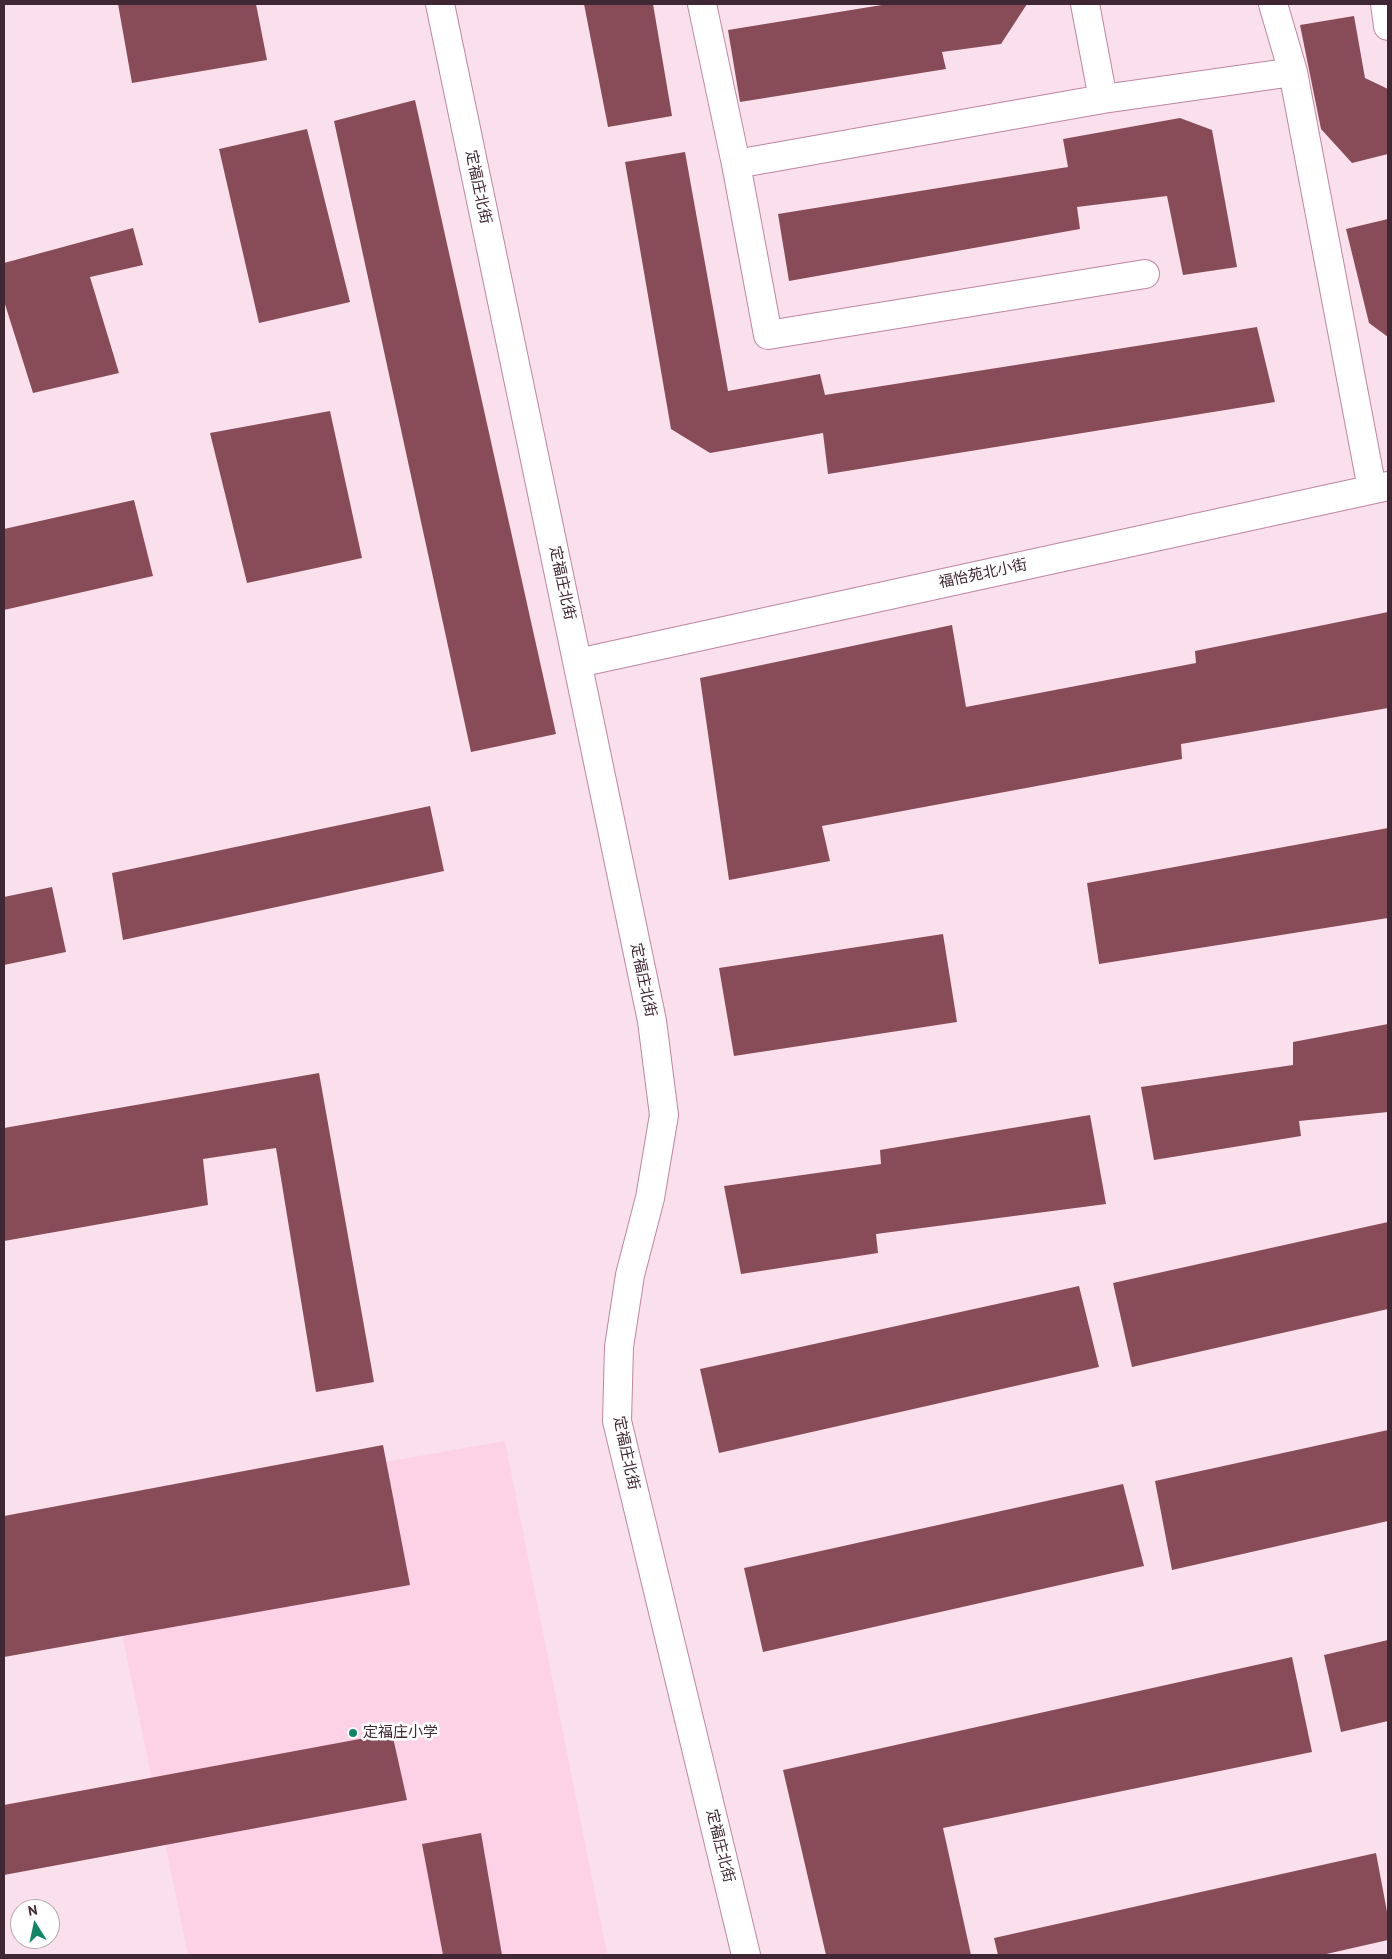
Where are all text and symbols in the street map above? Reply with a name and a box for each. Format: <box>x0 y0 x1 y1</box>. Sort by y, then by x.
street label: 定福庄北街 <box>461 148 495 226</box>
street label: 定福庄北街 <box>545 544 579 622</box>
street label: 福怡苑北小街 <box>937 556 1029 592</box>
street label: 定福庄北街 <box>626 941 660 1019</box>
street label: 定福庄北街 <box>609 1414 643 1492</box>
place label: 定福庄小学 <box>363 1724 438 1742</box>
marker: 定福庄小学 <box>347 1727 359 1739</box>
street label: 定福庄北街 <box>702 1807 738 1885</box>
north arrow <box>10 1899 60 1949</box>
text: N <box>26 1901 39 1920</box>

